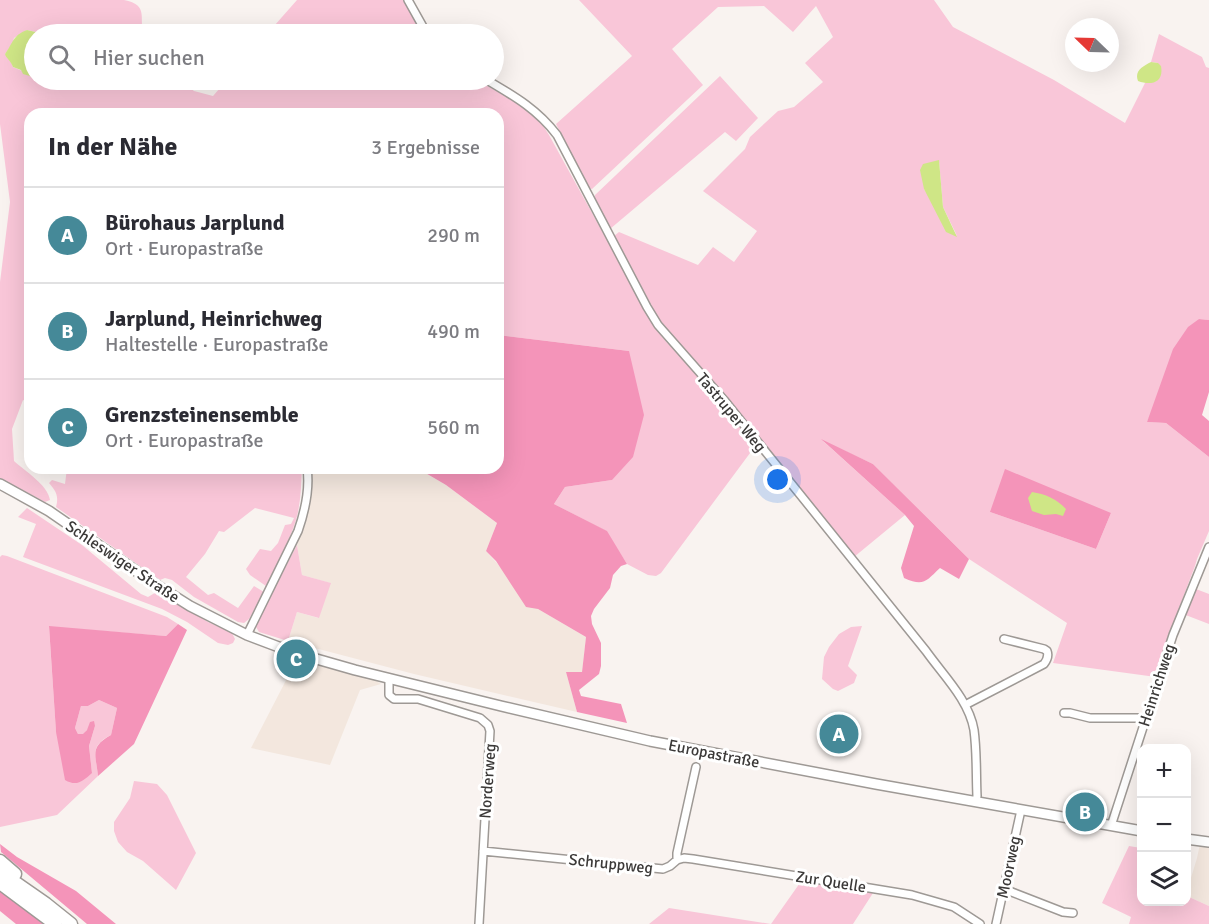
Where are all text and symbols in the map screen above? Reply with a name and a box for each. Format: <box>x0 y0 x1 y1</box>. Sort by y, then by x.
north arrow <box>1065 18 1119 72</box>
search box <box>24 24 504 90</box>
icon: search <box>45 41 78 74</box>
text: Hier suchen <box>93 44 205 71</box>
text: In der Nähe <box>48 131 178 163</box>
text: 3 Ergebnisse <box>371 135 480 160</box>
text: Bürohaus Jarplund <box>105 209 285 236</box>
text: A <box>61 223 74 248</box>
text: 290 m <box>427 223 480 248</box>
text: Ort · Europastraße <box>105 236 264 261</box>
text: Jarplund, Heinrichweg <box>105 305 322 332</box>
text: B <box>61 319 74 344</box>
text: 490 m <box>427 319 480 344</box>
text: Haltestelle · Europastraße <box>105 332 329 357</box>
street label: Tastruper Weg <box>692 369 770 456</box>
text: Grenzsteinensemble <box>105 401 299 428</box>
text: C <box>61 415 74 440</box>
text: 560 m <box>427 415 480 440</box>
text: Ort · Europastraße <box>105 428 264 453</box>
your location <box>763 465 792 494</box>
street label: Schleswiger Straße <box>62 516 183 607</box>
pin: C <box>276 636 316 682</box>
street label: Heinrichweg <box>1134 641 1180 729</box>
pin: A <box>820 712 858 756</box>
street label: Europastraße <box>666 735 761 773</box>
street label: Norderweg <box>475 743 501 819</box>
map controls <box>1137 744 1191 906</box>
button: + <box>1137 744 1191 798</box>
pin: B <box>1066 790 1104 834</box>
button: − <box>1137 798 1191 852</box>
street label: Moorweg <box>993 834 1025 900</box>
street label: Schruppweg <box>568 850 654 878</box>
button: layers <box>1137 852 1191 906</box>
street label: Zur Quelle <box>794 867 867 897</box>

